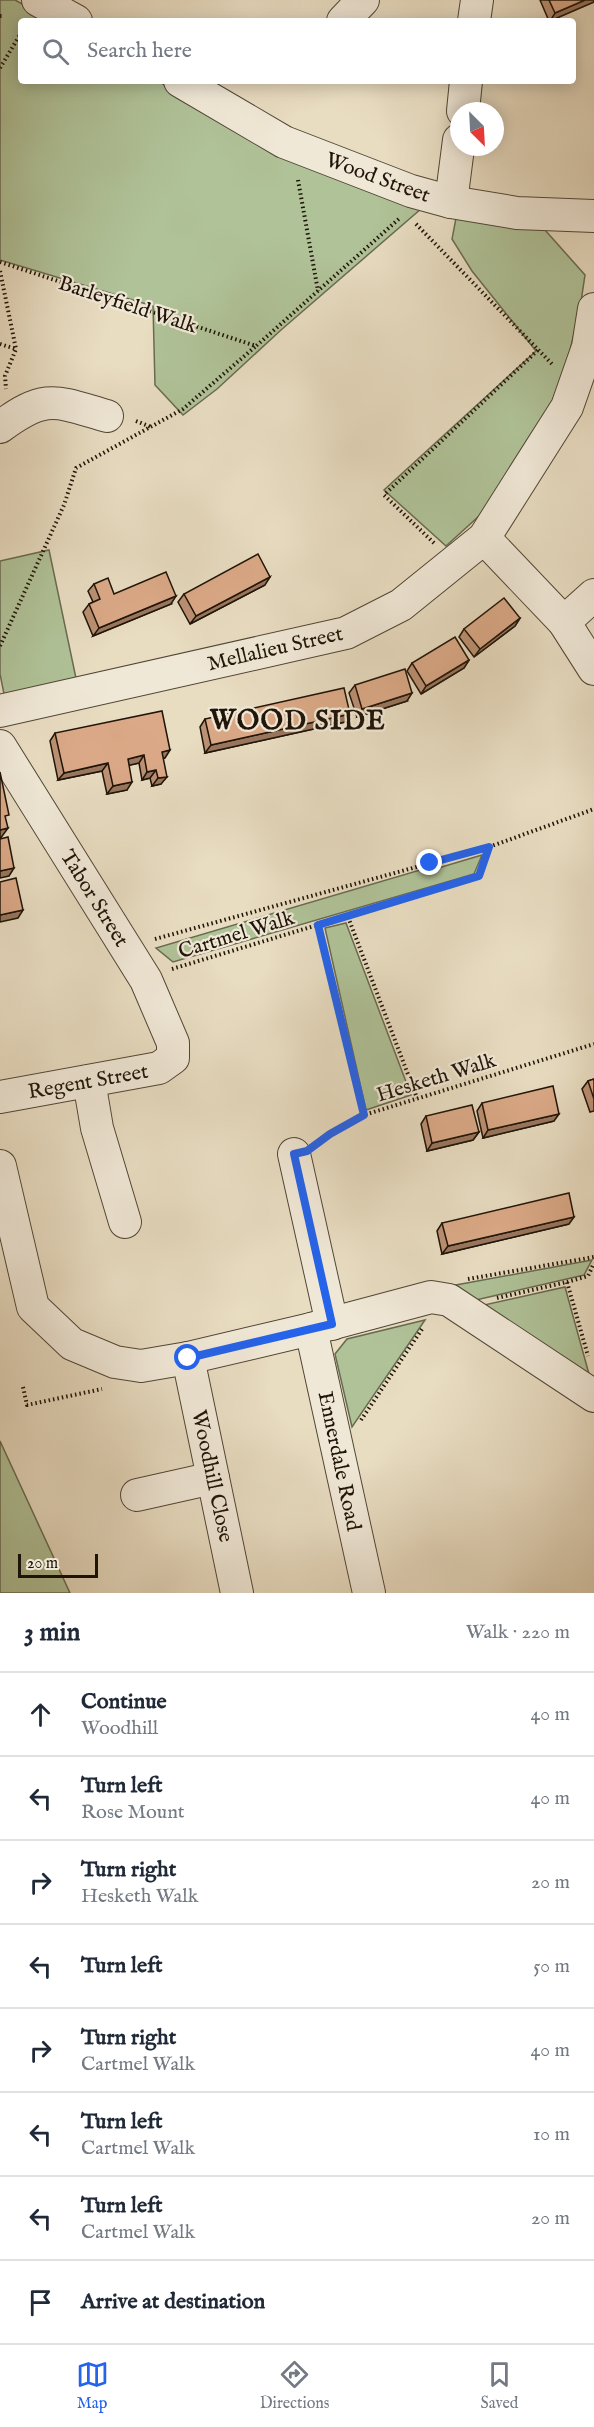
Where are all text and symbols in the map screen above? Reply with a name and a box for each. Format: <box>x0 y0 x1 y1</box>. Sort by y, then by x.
search box <box>18 18 576 84</box>
icon: search <box>39 35 72 68</box>
text: Search here <box>87 37 192 65</box>
north arrow <box>450 102 504 156</box>
street label: Wood Street <box>321 147 434 210</box>
street label: Barleyfield Walk <box>55 270 201 341</box>
street label: Mellalieu Street <box>205 621 346 678</box>
district label: WOOD SIDE <box>209 705 386 739</box>
street label: Tabor Street <box>53 845 134 952</box>
route end <box>416 849 442 875</box>
street label: Cartmel Walk <box>175 905 298 966</box>
street label: Hesketh Walk <box>374 1047 500 1109</box>
street label: Regent Street <box>26 1059 151 1106</box>
route start <box>174 1344 200 1370</box>
street label: Ennerdale Road <box>311 1389 367 1534</box>
street label: Woodhill Close <box>184 1408 239 1545</box>
scale bar <box>18 1551 98 1578</box>
text: 20 m <box>27 1554 58 1574</box>
text: 3 min <box>24 1616 80 1649</box>
text: Walk · 220 m <box>466 1620 570 1645</box>
text: Continue <box>81 1688 167 1716</box>
icon: ahead <box>24 1698 57 1731</box>
text: 40 m <box>531 1702 570 1727</box>
text: Woodhill <box>81 1716 158 1741</box>
text: Turn left <box>81 1772 163 1800</box>
icon: left <box>24 1782 57 1815</box>
text: 40 m <box>531 1786 570 1811</box>
text: Rose Mount <box>81 1800 185 1825</box>
text: Turn right <box>81 1856 176 1884</box>
icon: right <box>24 1866 57 1899</box>
text: 20 m <box>531 1870 570 1895</box>
text: Hesketh Walk <box>81 1884 198 1909</box>
icon: left <box>24 1950 57 1983</box>
text: Turn left <box>81 1952 163 1980</box>
text: 50 m <box>533 1954 570 1979</box>
text: Turn right <box>81 2024 176 2052</box>
icon: right <box>24 2034 57 2067</box>
text: 40 m <box>531 2038 570 2063</box>
text: Cartmel Walk <box>81 2052 195 2077</box>
text: Turn left <box>81 2108 163 2136</box>
icon: left <box>24 2118 57 2151</box>
text: 10 m <box>533 2122 570 2147</box>
text: Cartmel Walk <box>81 2136 195 2161</box>
text: Turn left <box>81 2192 163 2220</box>
icon: left <box>24 2202 57 2235</box>
text: 20 m <box>531 2206 570 2231</box>
text: Cartmel Walk <box>81 2220 195 2245</box>
icon: arrive <box>24 2286 57 2319</box>
text: Arrive at destination <box>81 2288 265 2316</box>
tab: Map <box>76 2358 109 2414</box>
tab: Directions <box>260 2358 329 2414</box>
tab: Saved <box>481 2358 518 2414</box>

